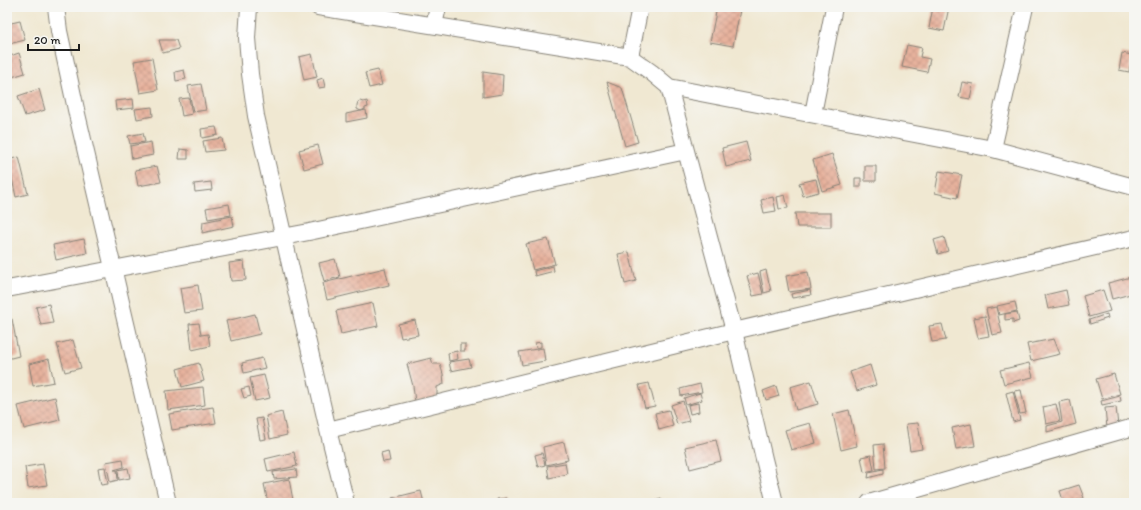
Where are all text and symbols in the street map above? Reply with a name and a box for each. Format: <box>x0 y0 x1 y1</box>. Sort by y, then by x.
scale bar <box>28 26 79 52</box>
text: 20 m <box>34 33 61 47</box>

